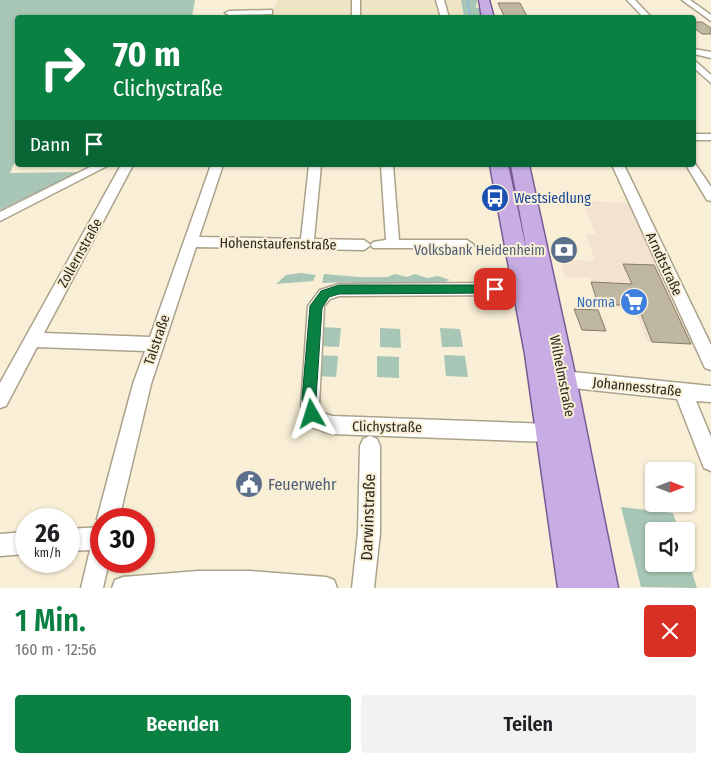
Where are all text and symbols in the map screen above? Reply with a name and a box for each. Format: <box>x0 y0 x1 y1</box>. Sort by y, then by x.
text: 70 m <box>113 33 181 75</box>
icon: right <box>30 35 95 100</box>
text: Clichystraße <box>113 75 223 102</box>
icon: arrive <box>80 130 108 158</box>
text: Dann <box>30 133 70 156</box>
bus stop icon: Westsiedlung <box>480 183 510 213</box>
place label: Westsiedlung <box>514 190 591 207</box>
street label: Zollernstraße <box>54 215 106 291</box>
street label: Arndtstraße <box>642 230 686 298</box>
street label: Hohenstaufenstraße <box>219 234 337 254</box>
bank icon: Volksbank Heidenheim <box>549 235 579 265</box>
place label: Volksbank Heidenheim <box>414 242 545 259</box>
pin <box>474 268 516 310</box>
icon: arrive <box>481 275 509 303</box>
supermarket icon: Norma <box>619 287 649 317</box>
place label: Norma <box>577 294 615 311</box>
street label: Talstraße <box>140 312 174 368</box>
street label: Wilhelmstraße <box>546 334 578 418</box>
street label: Johannesstraße <box>592 374 682 400</box>
position arrow <box>285 387 337 439</box>
street label: Clichystraße <box>352 418 422 436</box>
north arrow <box>645 462 695 512</box>
map controls <box>645 462 695 572</box>
public building icon: Feuerwehr <box>234 469 264 499</box>
street label: Darwinstraße <box>357 473 379 561</box>
place label: Feuerwehr <box>268 475 337 494</box>
speed limit sign: 30 <box>90 508 155 573</box>
text: 26 <box>35 519 60 549</box>
button: sound <box>645 522 695 572</box>
text: km/h <box>34 546 61 560</box>
text: 1 Min. <box>15 603 86 639</box>
button: close <box>644 605 696 657</box>
text: 160 m · 12:56 <box>15 640 97 659</box>
button: Beenden <box>15 695 351 753</box>
button: Teilen <box>361 695 696 753</box>

